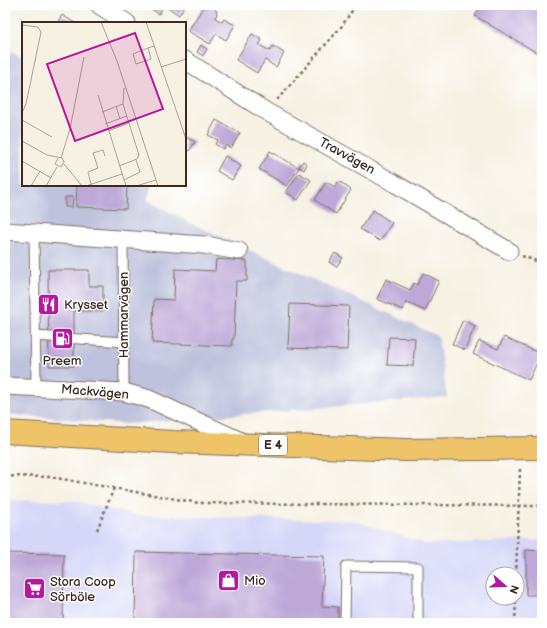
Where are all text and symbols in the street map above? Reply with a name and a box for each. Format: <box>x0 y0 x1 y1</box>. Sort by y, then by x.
inset map <box>22 22 186 186</box>
street label: Travvägen <box>316 134 378 178</box>
street label: Hammarvägen <box>116 272 132 358</box>
restaurant icon: Krysset <box>36 292 62 318</box>
place label: Krysset <box>64 297 108 313</box>
fuel station icon: Preem <box>49 326 75 352</box>
place label: Preem <box>43 353 82 369</box>
street label: Mackvägen <box>60 381 130 403</box>
road number: E 4 <box>259 435 287 455</box>
north arrow <box>485 566 525 606</box>
shop icon: Mio <box>216 568 242 594</box>
place label: Mio <box>244 573 266 589</box>
place label: Stora Coop Sörböle <box>50 574 116 605</box>
supermarket icon: Stora Coop Sörböle <box>21 576 47 602</box>
text: N <box>506 583 521 595</box>

